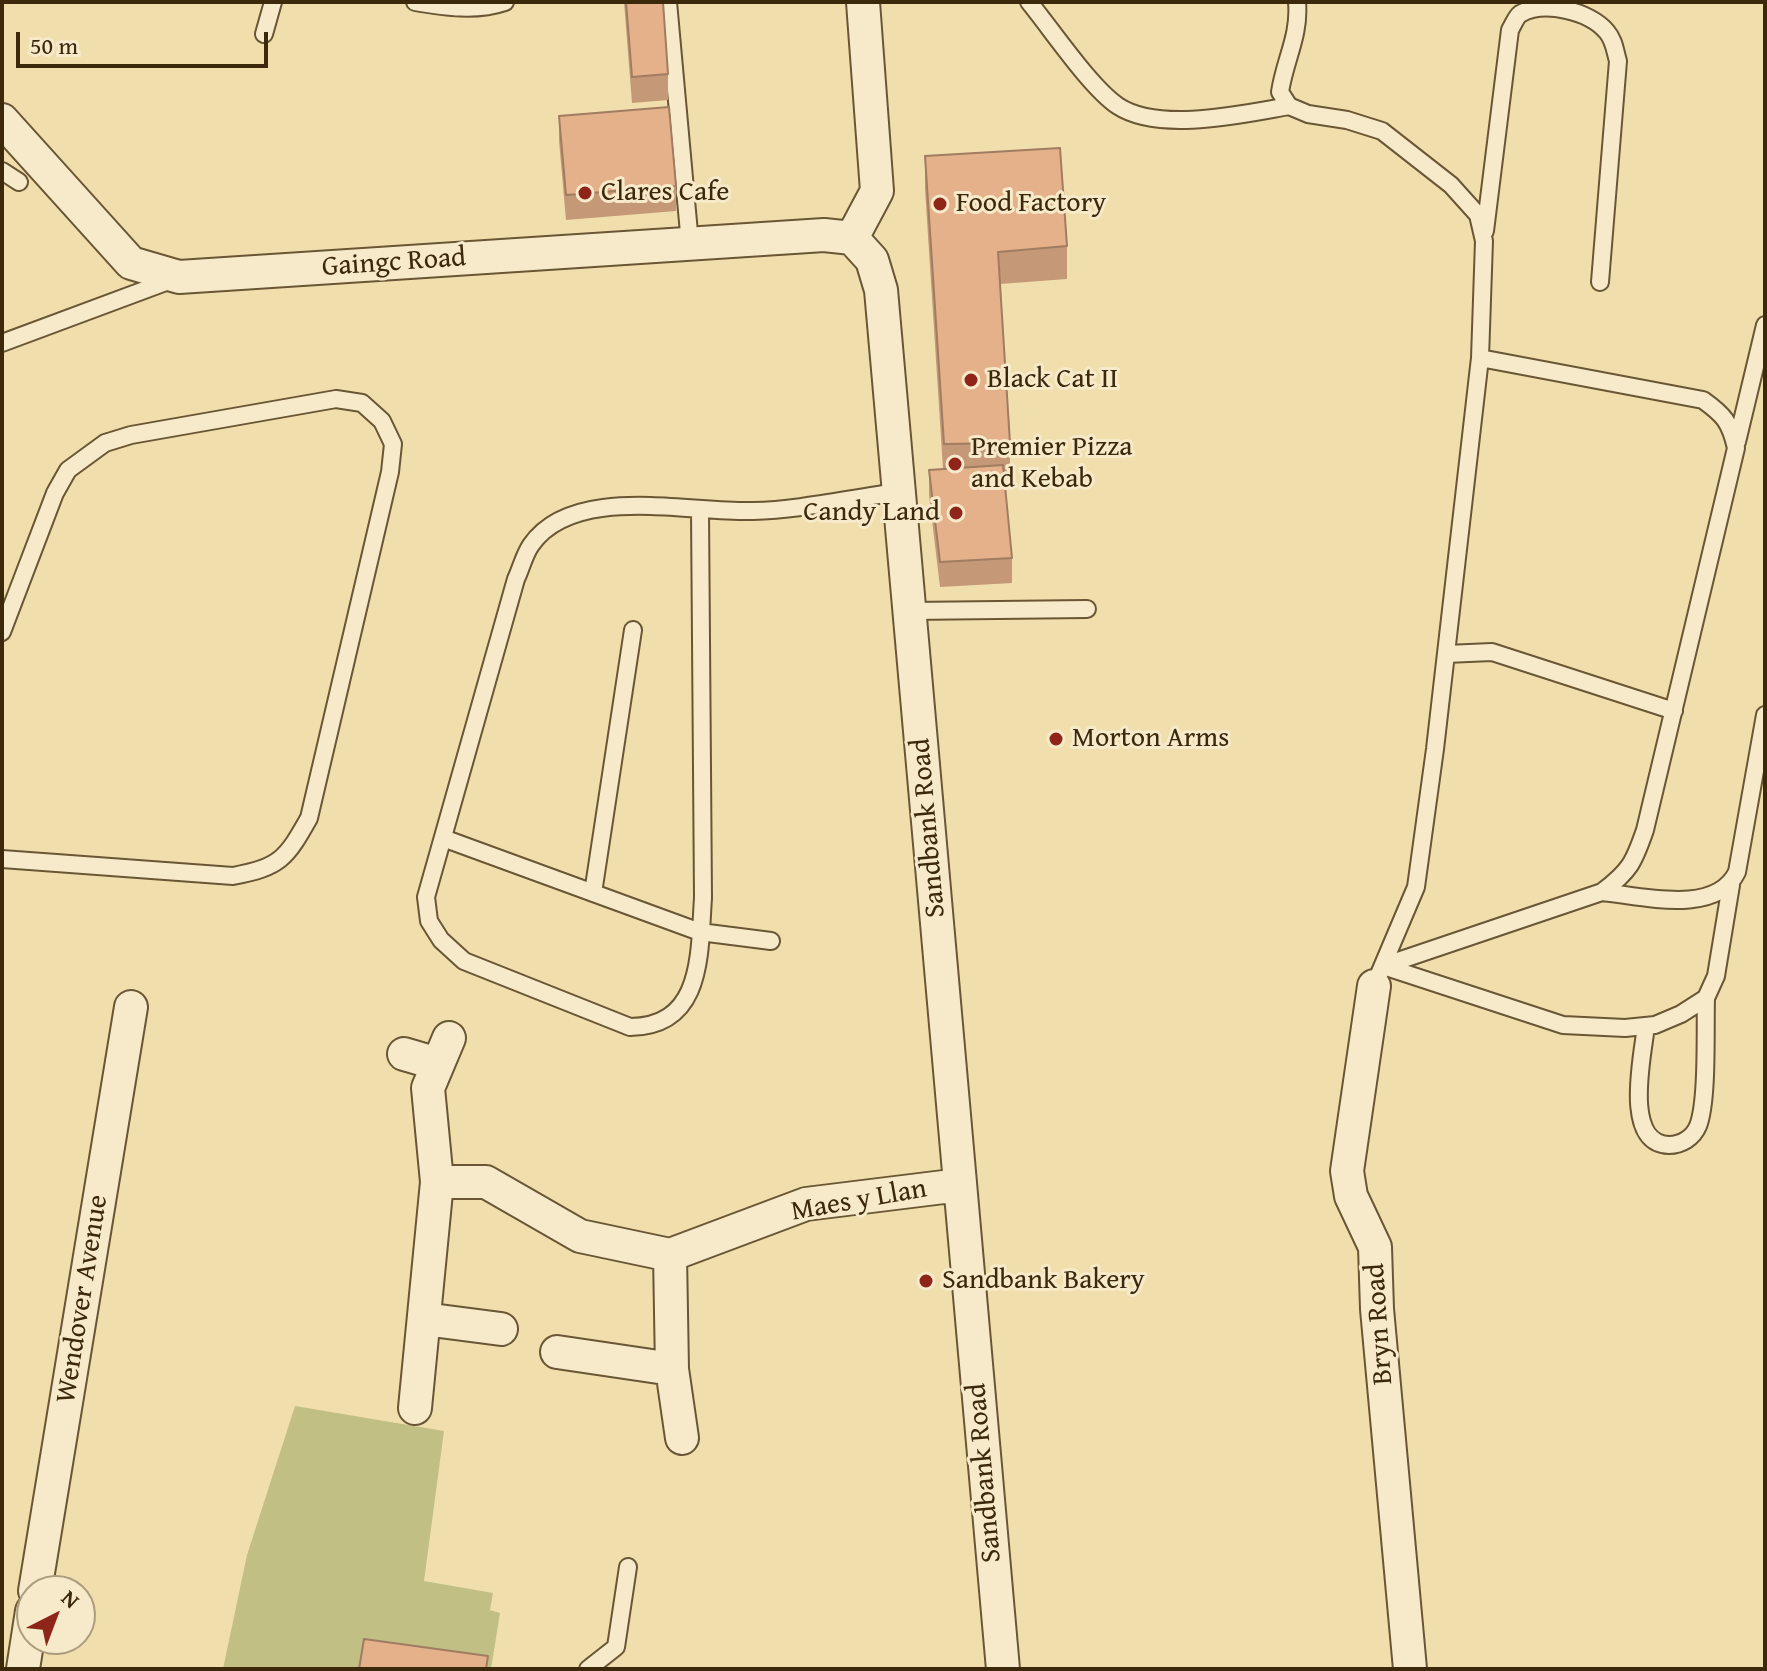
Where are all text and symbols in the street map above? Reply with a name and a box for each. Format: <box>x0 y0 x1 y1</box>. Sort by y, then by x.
scale bar <box>20 16 272 66</box>
text: 50 m <box>30 28 78 63</box>
place label: Clares Cafe <box>601 176 729 210</box>
marker: Clares Cafe <box>576 184 594 202</box>
place label: Food Factory <box>956 187 1106 221</box>
marker: Food Factory <box>931 195 949 213</box>
street label: Gaingc Road <box>321 241 467 285</box>
place label: Black Cat II <box>987 363 1118 397</box>
marker: Black Cat II <box>962 371 980 389</box>
place label: Premier Pizza and Kebab <box>971 431 1133 497</box>
marker: Premier Pizza and Kebab <box>946 455 964 473</box>
place label: Candy Land <box>803 496 940 530</box>
marker: Candy Land <box>947 504 965 522</box>
place label: Morton Arms <box>1072 722 1229 756</box>
marker: Morton Arms <box>1047 730 1065 748</box>
street label: Sandbank Road <box>904 737 954 919</box>
street label: Maes y Llan <box>789 1173 929 1229</box>
street label: Wendover Avenue <box>50 1192 116 1406</box>
street label: Bryn Road <box>1359 1262 1401 1386</box>
place label: Sandbank Bakery <box>942 1264 1145 1298</box>
marker: Sandbank Bakery <box>917 1272 935 1290</box>
street label: Sandbank Road <box>960 1382 1010 1564</box>
north arrow <box>16 1575 96 1655</box>
text: N <box>55 1582 87 1615</box>

